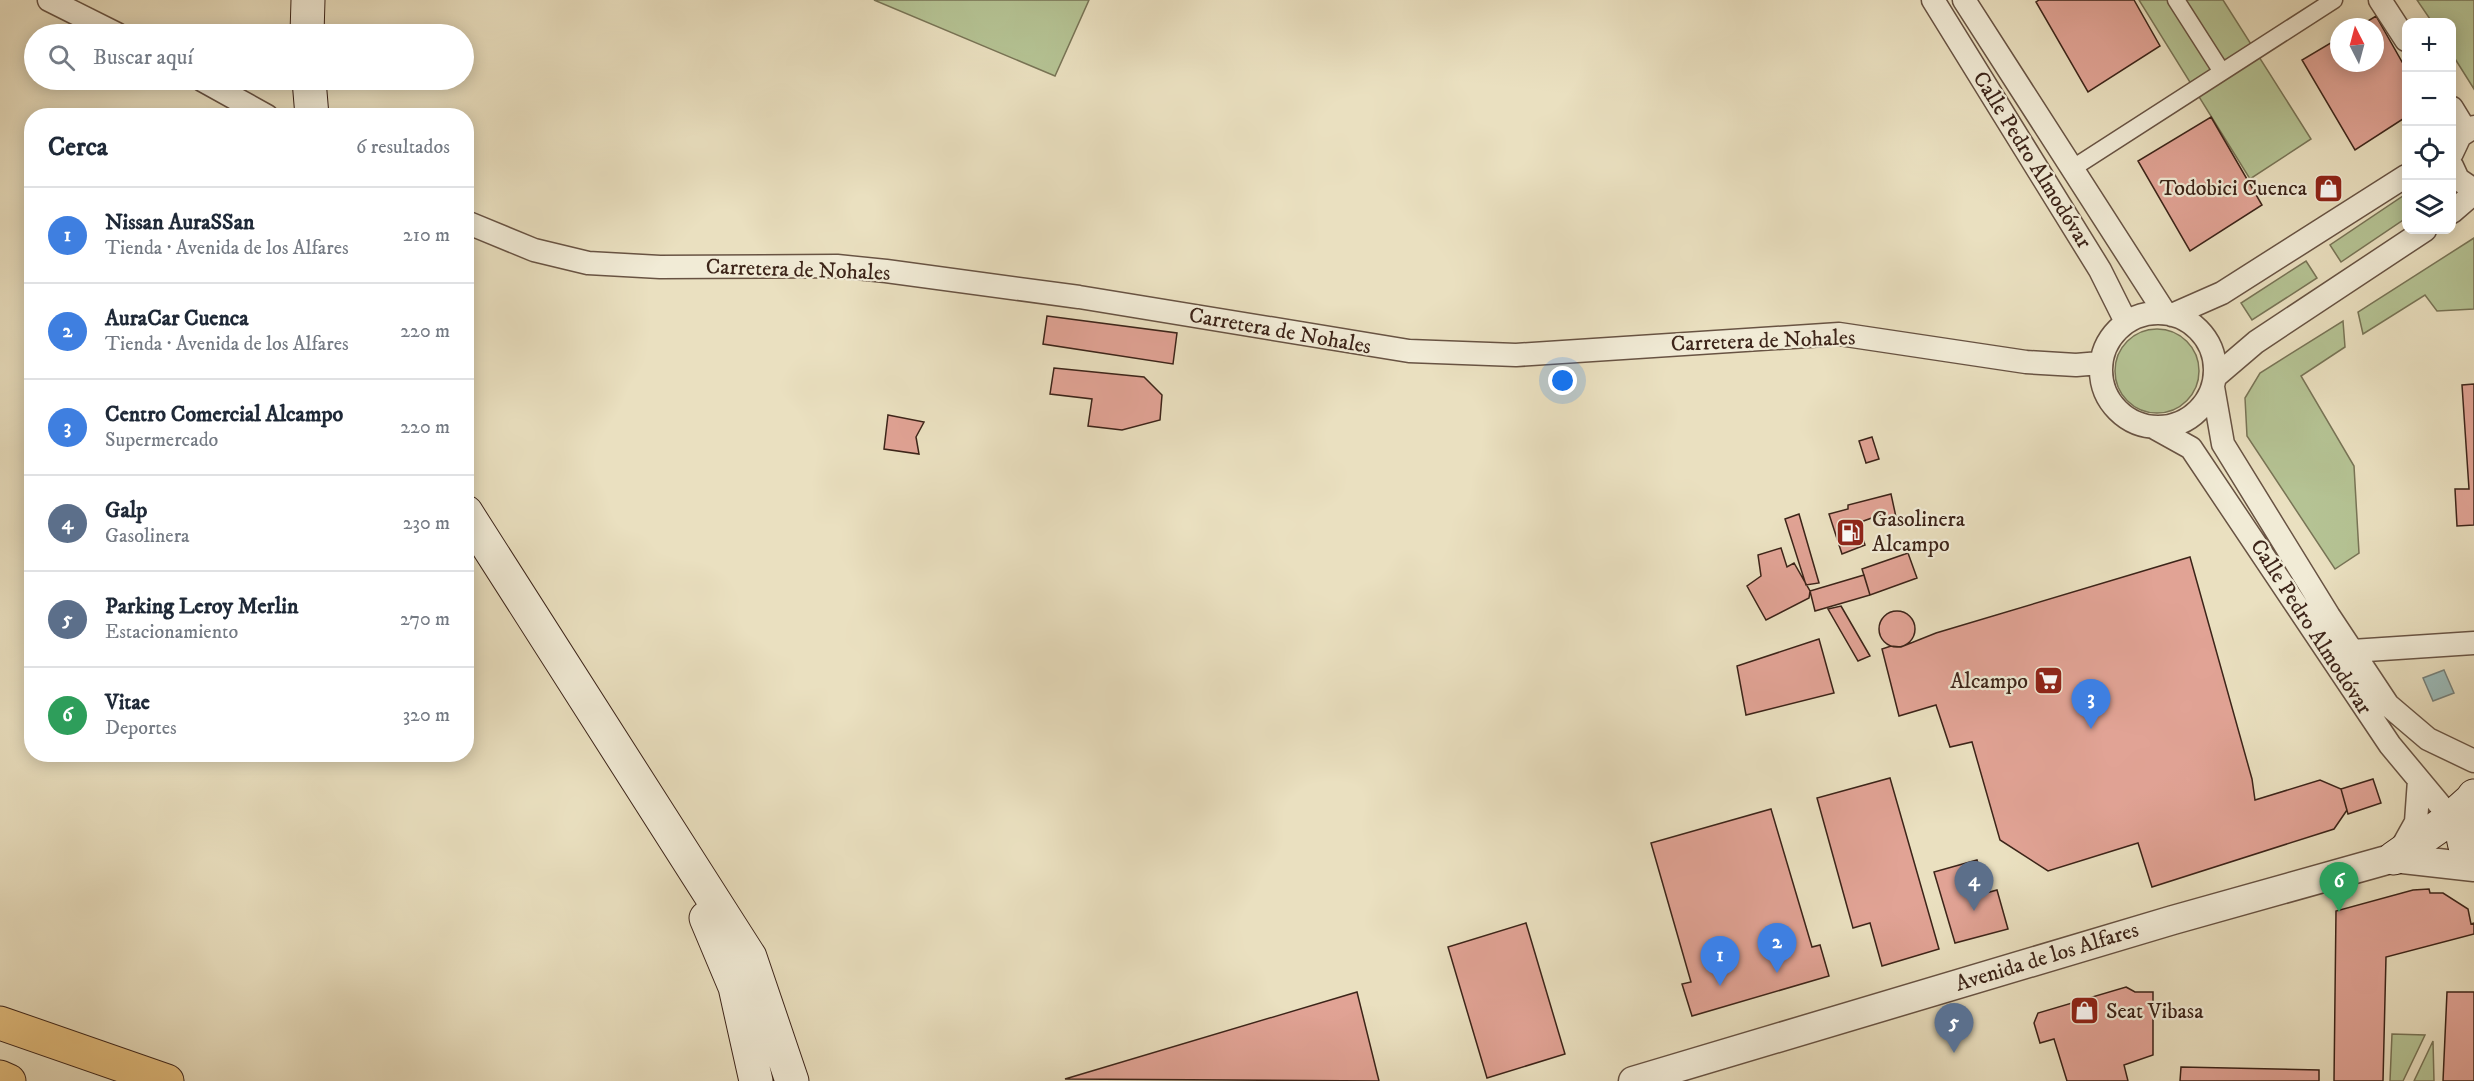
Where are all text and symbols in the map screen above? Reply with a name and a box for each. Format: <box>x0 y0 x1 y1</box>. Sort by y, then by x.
north arrow <box>2330 18 2384 72</box>
map controls <box>2402 18 2456 234</box>
button: + <box>2402 18 2456 72</box>
search box <box>24 24 474 90</box>
icon: search <box>45 41 78 74</box>
text: Buscar aquí <box>93 44 193 71</box>
street label: Calle Pedro Almodóvar <box>1967 66 2098 254</box>
button: − <box>2402 72 2456 126</box>
button: locate <box>2402 126 2456 180</box>
text: Cerca <box>48 131 108 164</box>
text: 6 resultados <box>356 135 450 160</box>
shop icon: Todobici Cuenca <box>2312 172 2344 204</box>
place label: Todobici Cuenca <box>2160 175 2308 202</box>
button: layers <box>2402 180 2456 234</box>
text: Nissan AuraSSan <box>105 209 255 236</box>
text: 1 <box>64 223 71 248</box>
text: 210 m <box>403 223 450 248</box>
text: Tienda · Avenida de los Alfares <box>105 236 349 261</box>
street label: Carretera de Nohales <box>705 253 891 287</box>
street label: Carretera de Nohales <box>1187 302 1373 360</box>
text: AuraCar Cuenca <box>105 305 249 332</box>
text: 2 <box>63 319 72 344</box>
text: 220 m <box>400 319 450 344</box>
street label: Carretera de Nohales <box>1670 324 1856 358</box>
text: Tienda · Avenida de los Alfares <box>105 332 349 357</box>
your location <box>1548 366 1577 395</box>
text: Centro Comercial Alcampo <box>105 401 343 428</box>
text: 3 <box>64 415 71 440</box>
text: 220 m <box>400 415 450 440</box>
text: Supermercado <box>105 428 218 453</box>
text: Galp <box>105 497 147 524</box>
place label: Gasolinera Alcampo <box>1872 506 1966 558</box>
text: 4 <box>62 511 73 536</box>
text: 230 m <box>403 511 450 536</box>
fuel station icon: Gasolinera Alcampo <box>1835 516 1867 548</box>
text: Gasolinera <box>105 524 190 549</box>
street label: Calle Pedro Almodóvar <box>2244 534 2378 720</box>
text: Parking Leroy Merlin <box>105 593 298 620</box>
text: 5 <box>63 607 72 632</box>
text: 270 m <box>400 607 450 632</box>
text: Estacionamiento <box>105 620 238 645</box>
supermarket icon: Alcampo <box>2033 665 2065 697</box>
place label: Alcampo <box>1950 668 2028 695</box>
pin: 3 <box>2072 680 2110 729</box>
text: Vitae <box>105 689 150 716</box>
text: 6 <box>62 703 73 728</box>
text: 320 m <box>403 703 450 728</box>
text: Deportes <box>105 716 177 741</box>
pin: 4 <box>1954 862 1994 911</box>
pin: 6 <box>2320 862 2358 912</box>
street label: Avenida de los Alfares <box>1952 916 2142 998</box>
pin: 2 <box>1758 924 1796 973</box>
pin: 1 <box>1700 936 1740 986</box>
shop icon: Seat Vibasa <box>2069 995 2101 1027</box>
place label: Seat Vibasa <box>2106 998 2204 1025</box>
pin: 5 <box>1934 1004 1974 1053</box>

